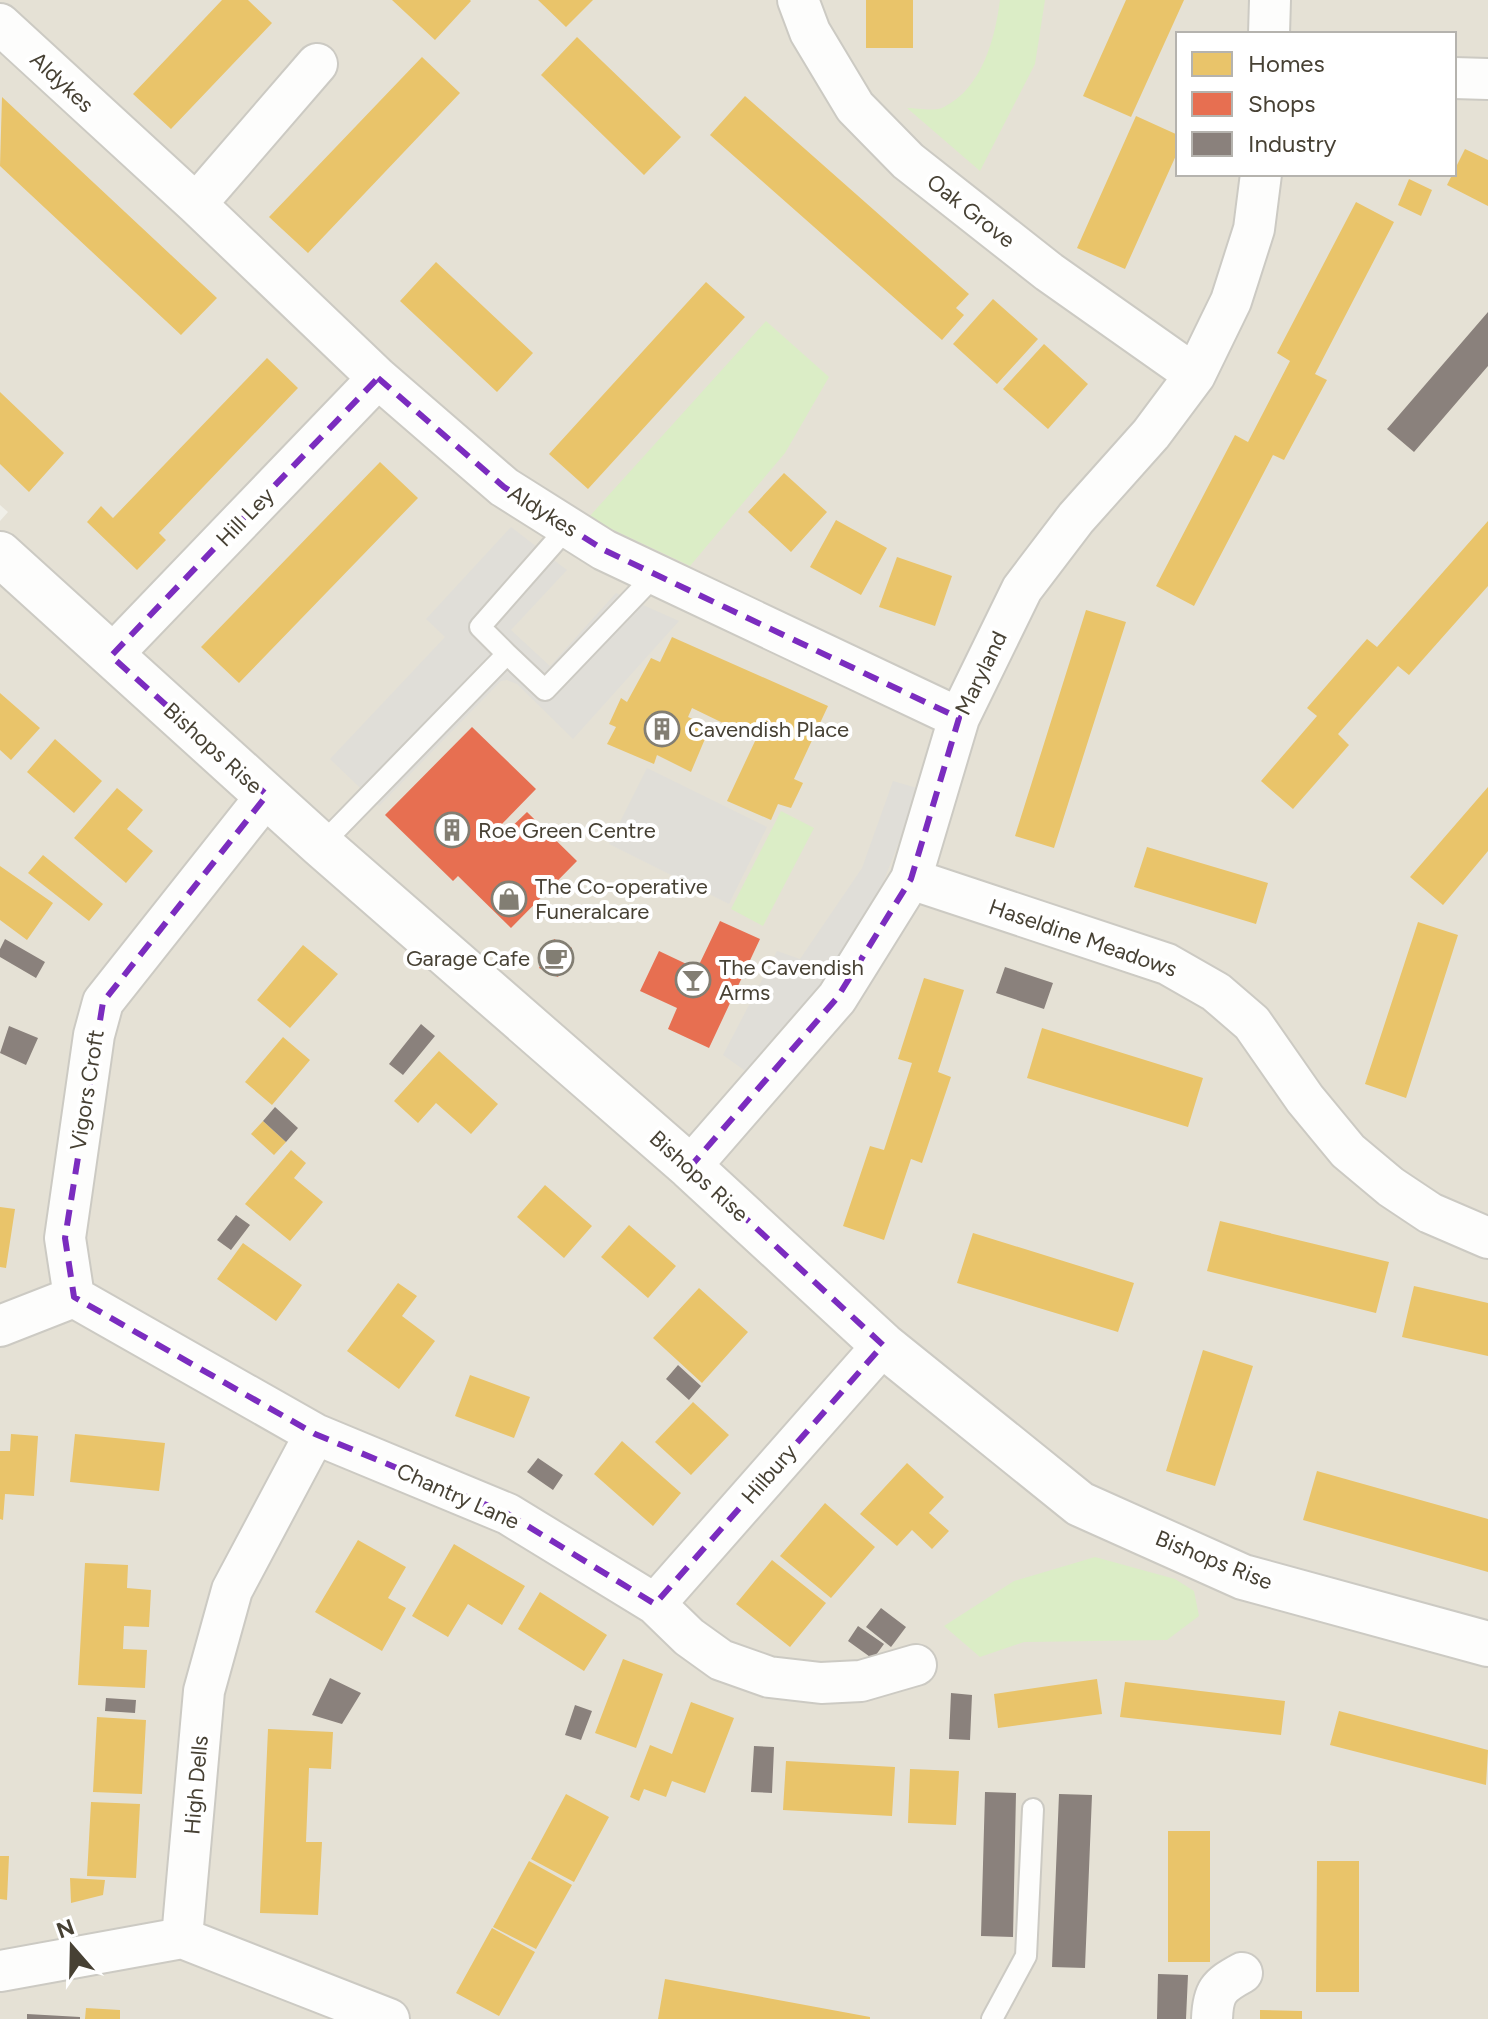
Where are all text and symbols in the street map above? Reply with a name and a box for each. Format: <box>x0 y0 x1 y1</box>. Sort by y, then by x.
legend <box>1176 32 1456 176</box>
street label: Aldykes <box>25 46 99 118</box>
text: Homes <box>1248 49 1325 78</box>
text: Shops <box>1248 89 1315 118</box>
text: Industry <box>1248 129 1337 158</box>
street label: Oak Grove <box>922 168 1020 254</box>
street label: Aldykes <box>503 479 583 543</box>
street label: Hill Ley <box>210 482 280 552</box>
street label: Maryland <box>949 627 1013 719</box>
street label: Bishops Rise <box>158 697 268 799</box>
building icon: Cavendish Place <box>643 710 681 748</box>
place label: Cavendish Place <box>688 716 849 743</box>
building icon: Roe Green Centre <box>433 811 471 849</box>
place label: Roe Green Centre <box>478 817 656 844</box>
place label: The Co-operative Funeralcare <box>535 873 708 925</box>
shop icon: The Co-operative Funeralcare <box>490 880 528 918</box>
street label: Haseldine Meadows <box>985 893 1181 983</box>
cafe icon: Garage Cafe <box>537 939 575 977</box>
place label: Garage Cafe <box>406 945 530 972</box>
place label: The Cavendish Arms <box>719 954 864 1006</box>
bar icon: The Cavendish Arms <box>674 961 712 999</box>
street label: Vigors Croft <box>64 1028 110 1152</box>
street label: Bishops Rise <box>644 1125 754 1227</box>
street label: Hilbury <box>736 1438 803 1510</box>
street label: Chantry Lane <box>393 1457 523 1535</box>
street label: Bishops Rise <box>1152 1524 1276 1596</box>
street label: High Dells <box>178 1734 214 1836</box>
north arrow <box>32 1907 112 1987</box>
text: N <box>53 1913 78 1944</box>

